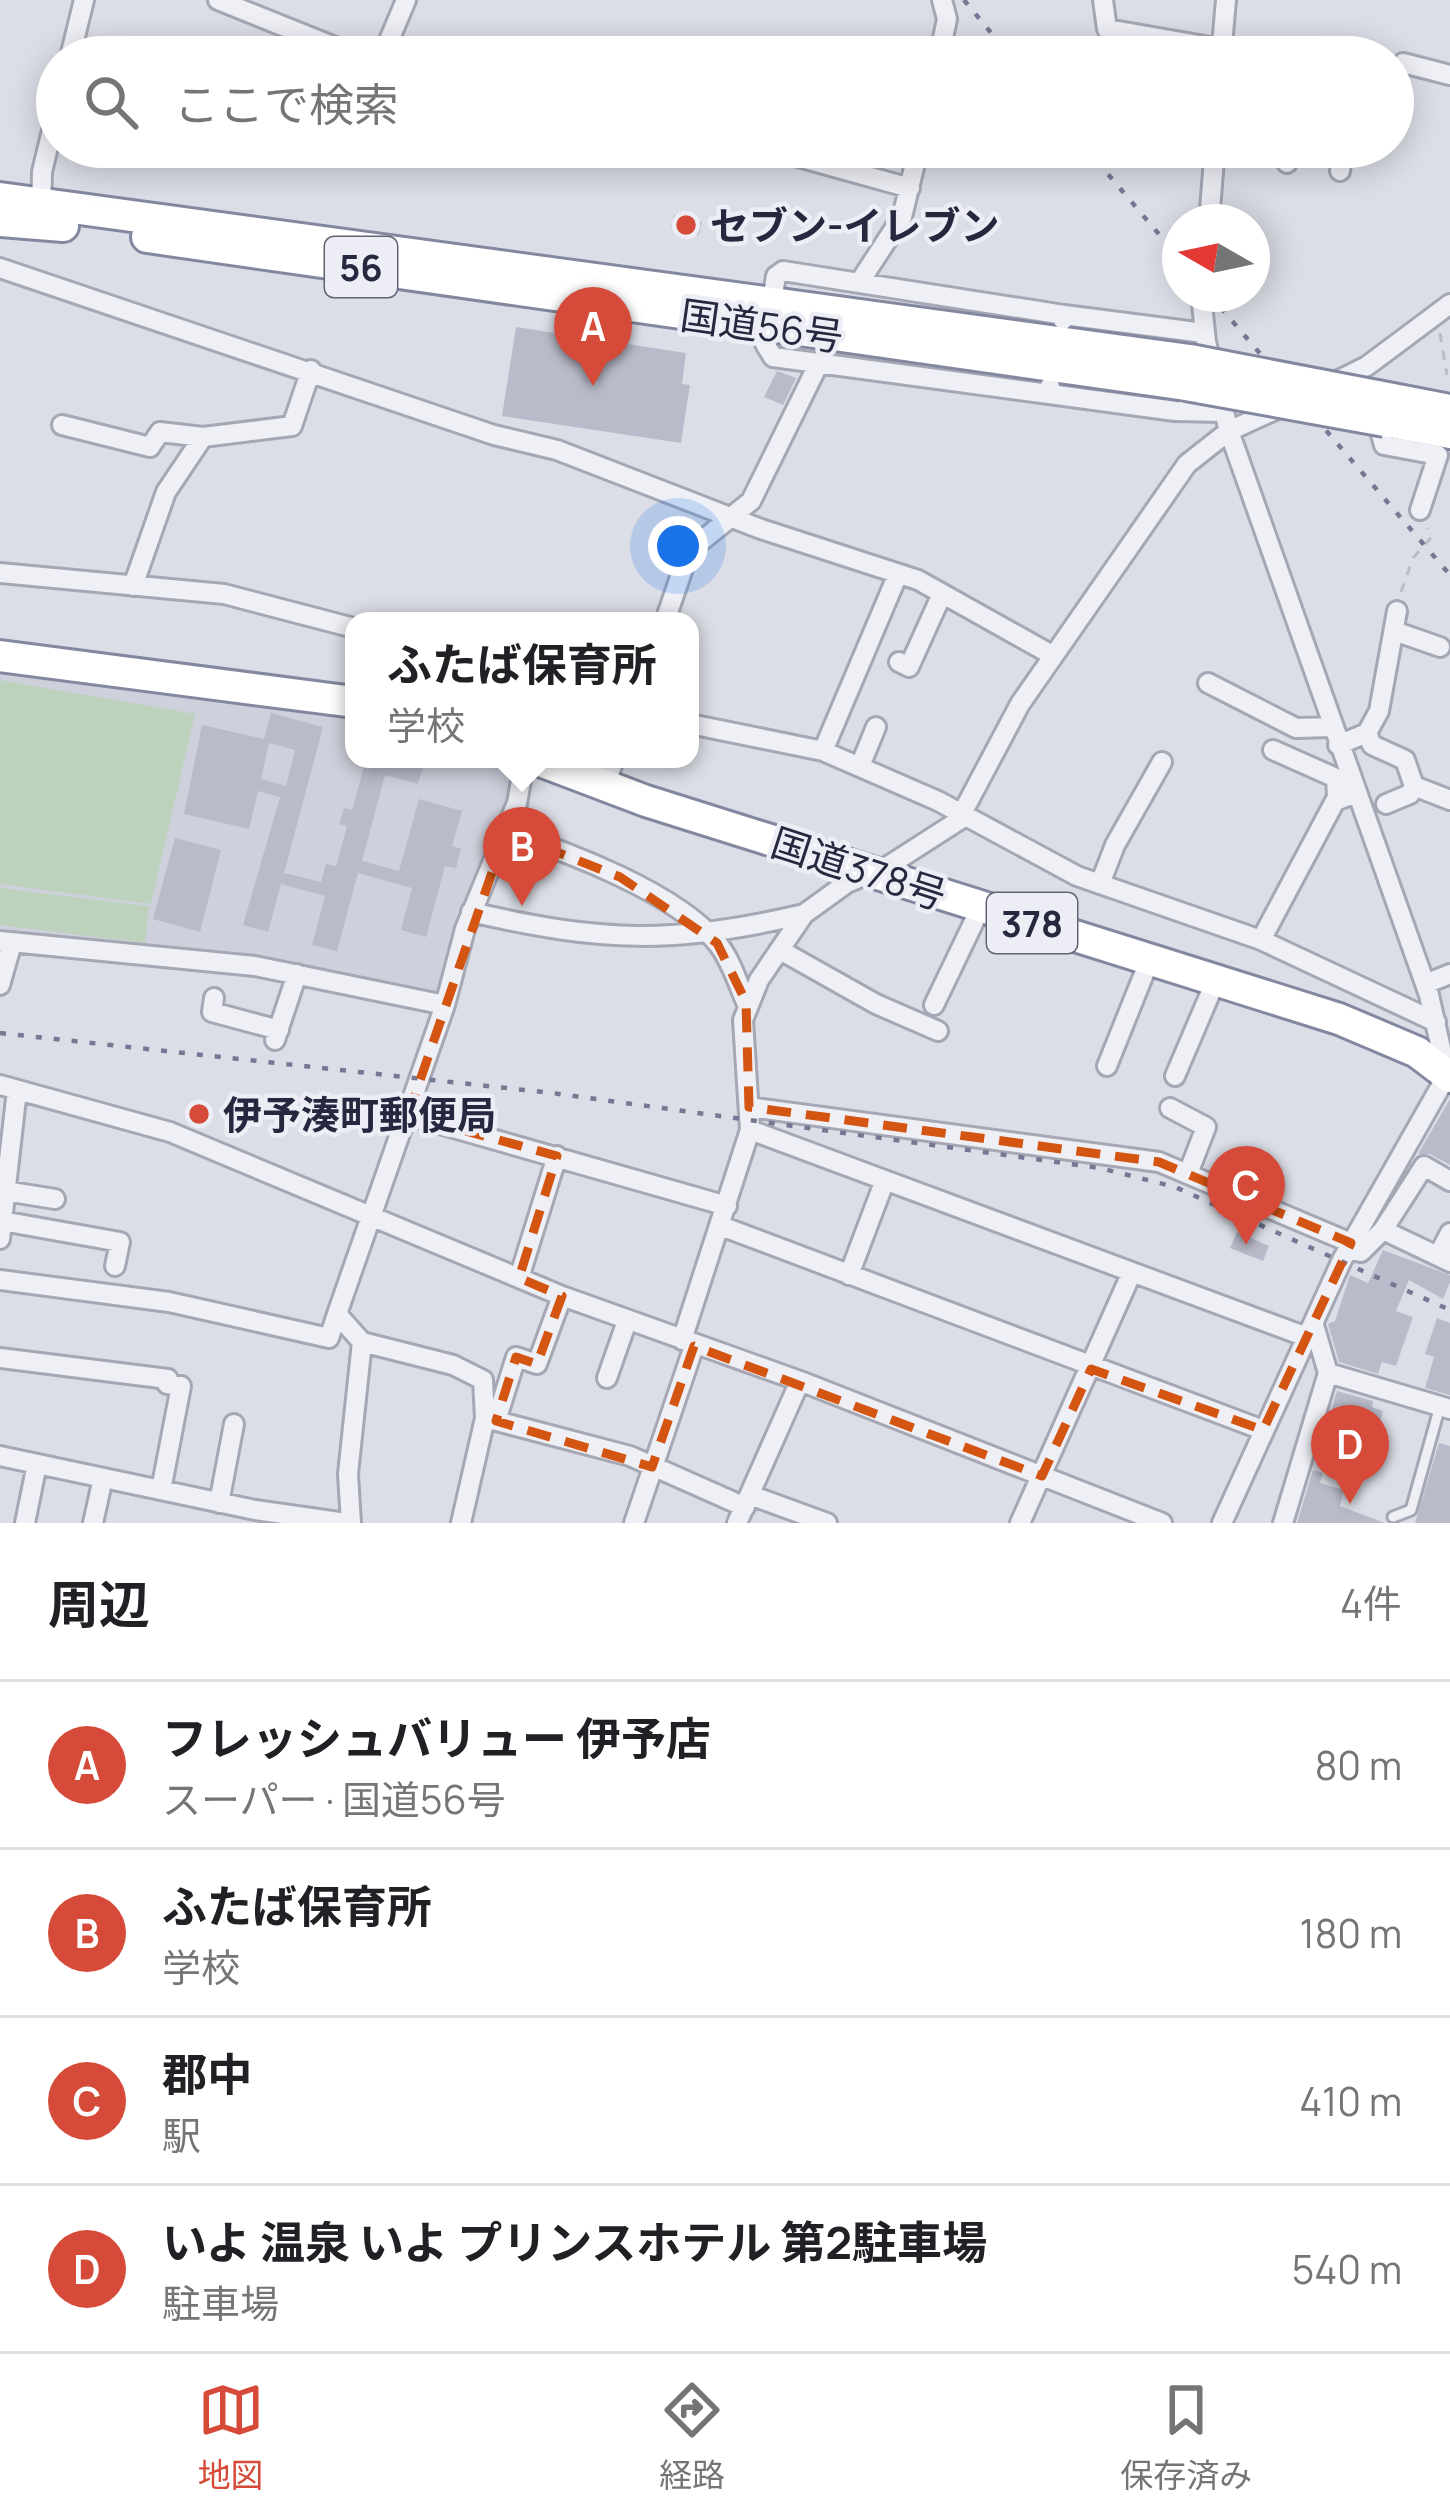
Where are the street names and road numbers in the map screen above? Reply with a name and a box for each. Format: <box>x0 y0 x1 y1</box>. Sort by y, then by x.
road number: 56 <box>325 237 397 297</box>
street label: 国道56号 <box>677 287 847 363</box>
street label: 国道378号 <box>765 814 953 922</box>
road number: 378 <box>987 893 1077 953</box>

